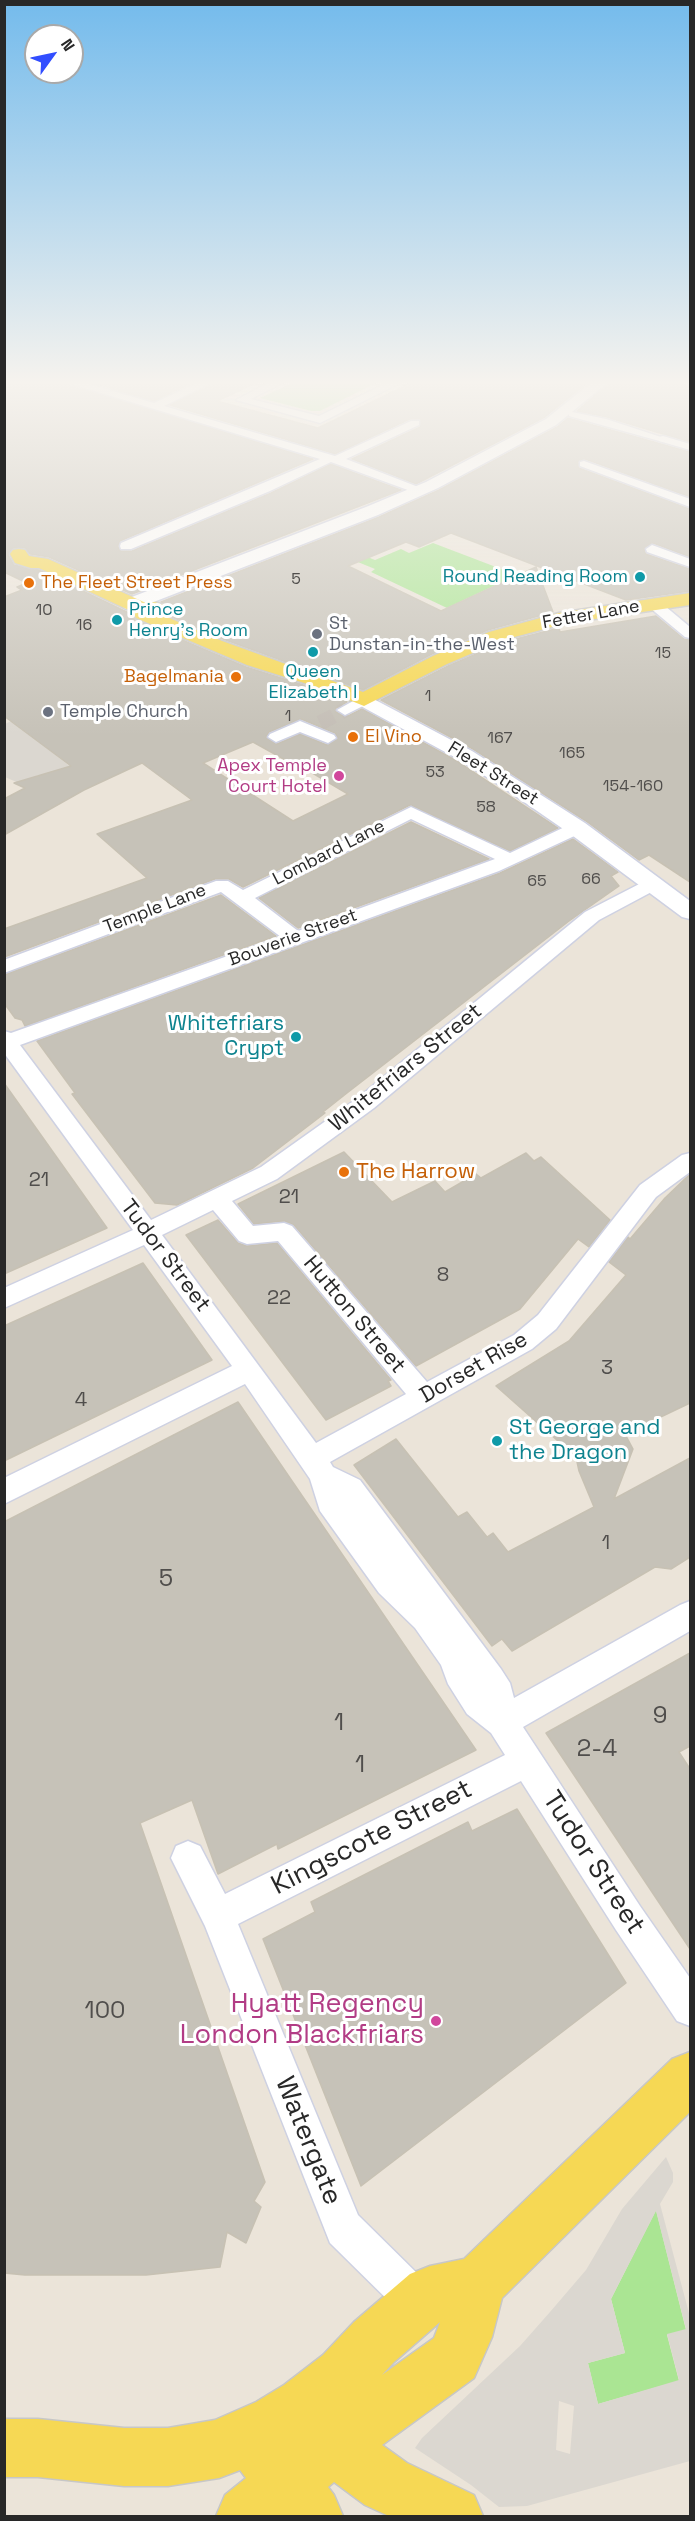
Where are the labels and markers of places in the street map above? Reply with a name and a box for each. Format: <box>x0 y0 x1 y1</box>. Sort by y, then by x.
place label: Round Reading Room <box>443 566 628 588</box>
marker: Round Reading Room <box>633 570 647 584</box>
place label: The Fleet Street Press <box>41 572 232 594</box>
marker: The Fleet Street Press <box>22 576 36 590</box>
place label: Prince Henry's Room <box>129 599 248 642</box>
marker: Prince Henry's Room <box>110 613 124 627</box>
place label: St Dunstan-in-the-West <box>329 613 515 656</box>
marker: St Dunstan-in-the-West <box>310 627 324 641</box>
marker: Queen Elizabeth I <box>306 645 320 659</box>
place label: Queen Elizabeth I <box>269 661 357 704</box>
place label: Bagelmania <box>124 666 224 688</box>
marker: Bagelmania <box>229 670 243 684</box>
place label: Temple Church <box>60 701 188 723</box>
marker: Temple Church <box>41 705 55 719</box>
place label: El Vino <box>365 726 422 748</box>
marker: El Vino <box>346 730 360 744</box>
place label: Apex Temple Court Hotel <box>217 755 327 798</box>
marker: Apex Temple Court Hotel <box>332 769 346 783</box>
place label: Whitefriars Crypt <box>168 1011 284 1062</box>
marker: Whitefriars Crypt <box>289 1030 303 1044</box>
place label: The Harrow <box>356 1159 475 1185</box>
marker: The Harrow <box>337 1165 351 1179</box>
place label: St George and the Dragon <box>509 1415 660 1466</box>
marker: St George and the Dragon <box>490 1434 504 1448</box>
place label: Hyatt Regency London Blackfriars <box>180 1989 424 2052</box>
marker: Hyatt Regency London Blackfriars <box>429 2014 443 2028</box>

